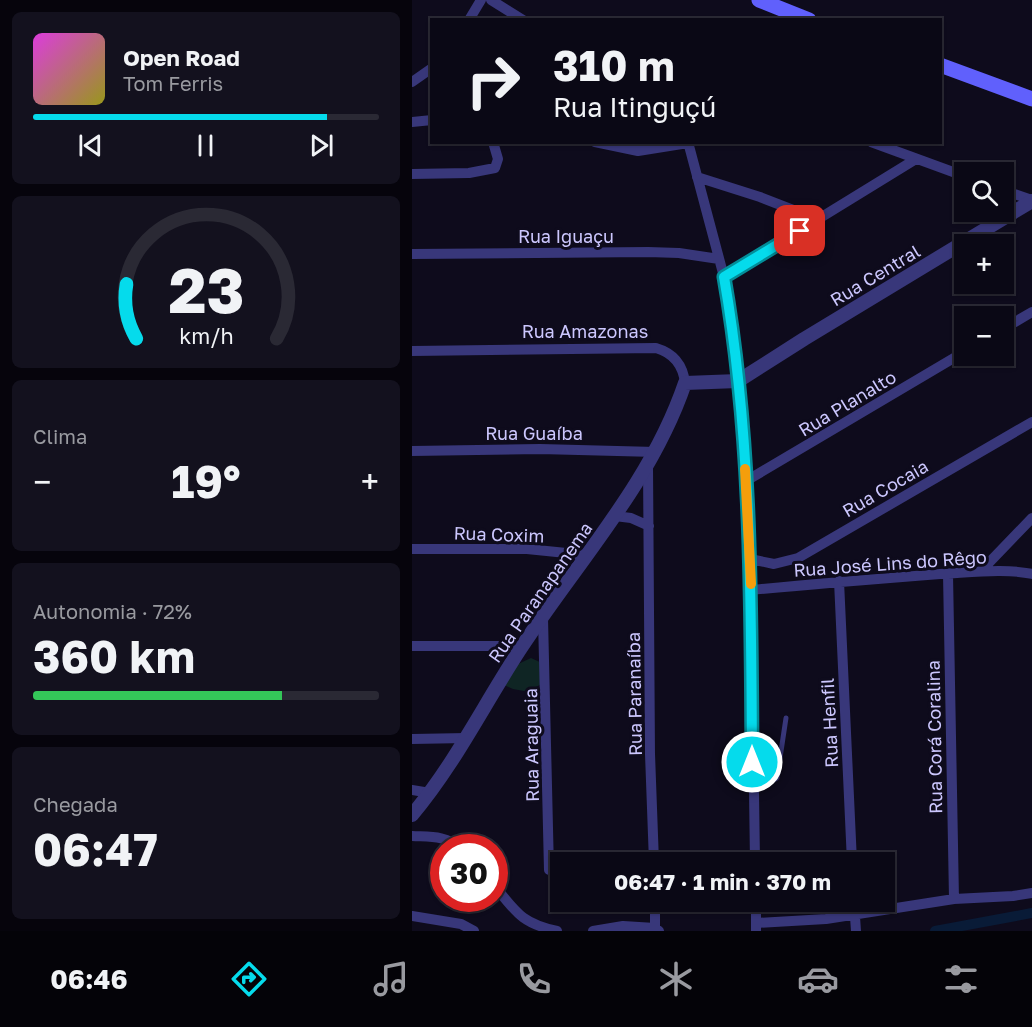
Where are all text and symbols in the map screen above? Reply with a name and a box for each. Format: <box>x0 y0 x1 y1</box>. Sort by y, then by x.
text: 310 m <box>553 40 675 90</box>
icon: right <box>454 42 532 120</box>
text: Open Road <box>123 44 240 71</box>
text: Tom Ferris <box>123 71 223 95</box>
text: Rua Itinguçú <box>553 91 716 123</box>
icon: previous <box>74 129 107 162</box>
icon: pause <box>189 129 222 162</box>
icon: next <box>305 129 338 162</box>
map controls <box>954 162 1014 366</box>
button: search <box>954 162 1014 222</box>
pin <box>774 205 825 256</box>
icon: arrive <box>783 214 816 247</box>
street label: Rua Iguaçu <box>518 225 614 247</box>
button: + <box>954 234 1014 294</box>
street label: Rua Central <box>826 239 924 310</box>
text: 23 <box>168 252 244 327</box>
button: − <box>954 306 1014 366</box>
street label: Rua Amazonas <box>522 320 648 342</box>
text: km/h <box>179 323 233 349</box>
street label: Rua Planalto <box>794 365 900 441</box>
street label: Rua Guaíba <box>485 422 583 444</box>
text: Clima <box>33 424 87 448</box>
text: 19° <box>171 454 241 508</box>
street label: Rua Cocaia <box>838 455 932 521</box>
text: − <box>33 462 51 501</box>
text: + <box>361 462 379 501</box>
street label: Rua Paranapanema <box>483 518 597 666</box>
street label: Rua Coxim <box>453 521 545 547</box>
street label: Rua José Lins do Rêgo <box>793 545 987 581</box>
text: Autonomia · 72% <box>33 599 192 623</box>
text: 360 km <box>33 629 195 683</box>
street label: Rua Paranaíba <box>622 632 646 756</box>
street label: Rua Corá Coralina <box>922 660 946 814</box>
street label: Rua Henfil <box>816 677 842 768</box>
street label: Rua Araguaia <box>519 688 543 802</box>
position arrow <box>720 730 784 794</box>
text: Chegada <box>33 792 118 816</box>
text: 06:47 <box>33 822 158 876</box>
speed limit sign: 30 <box>430 834 508 912</box>
text: 06:47 · 1 min · 370 m <box>614 868 831 895</box>
icon: directions <box>228 958 270 1000</box>
icon: music <box>370 958 412 1000</box>
icon: phone <box>513 958 555 1000</box>
icon: climate <box>655 958 697 1000</box>
icon: car <box>797 958 839 1000</box>
icon: filters <box>940 958 982 1000</box>
text: 06:46 <box>50 963 128 995</box>

